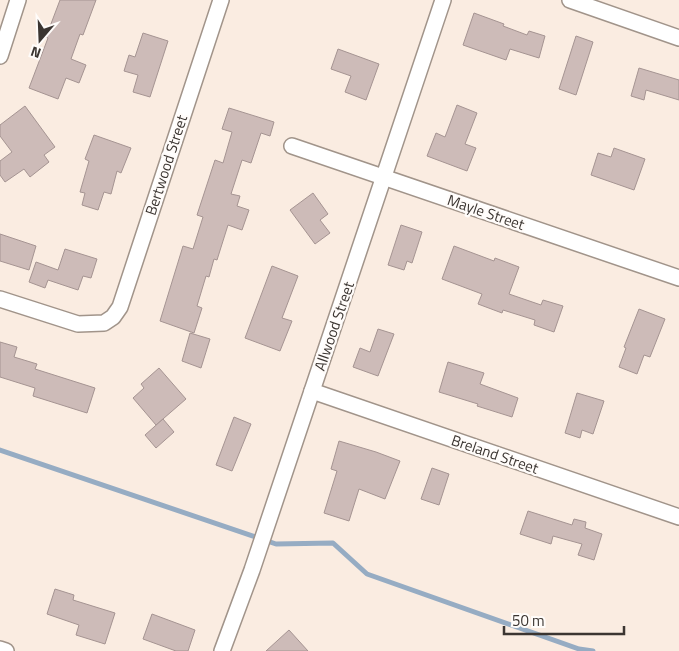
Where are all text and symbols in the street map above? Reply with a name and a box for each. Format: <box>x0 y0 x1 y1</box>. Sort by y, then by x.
north arrow <box>15 15 65 65</box>
text: N <box>28 41 44 64</box>
street label: Bertwood Street <box>139 111 193 218</box>
street label: Mayle Street <box>444 188 528 236</box>
street label: Allwood Street <box>308 278 360 374</box>
street label: Breland Street <box>448 428 542 480</box>
scale bar <box>504 604 624 636</box>
text: 50 m <box>512 609 545 632</box>

